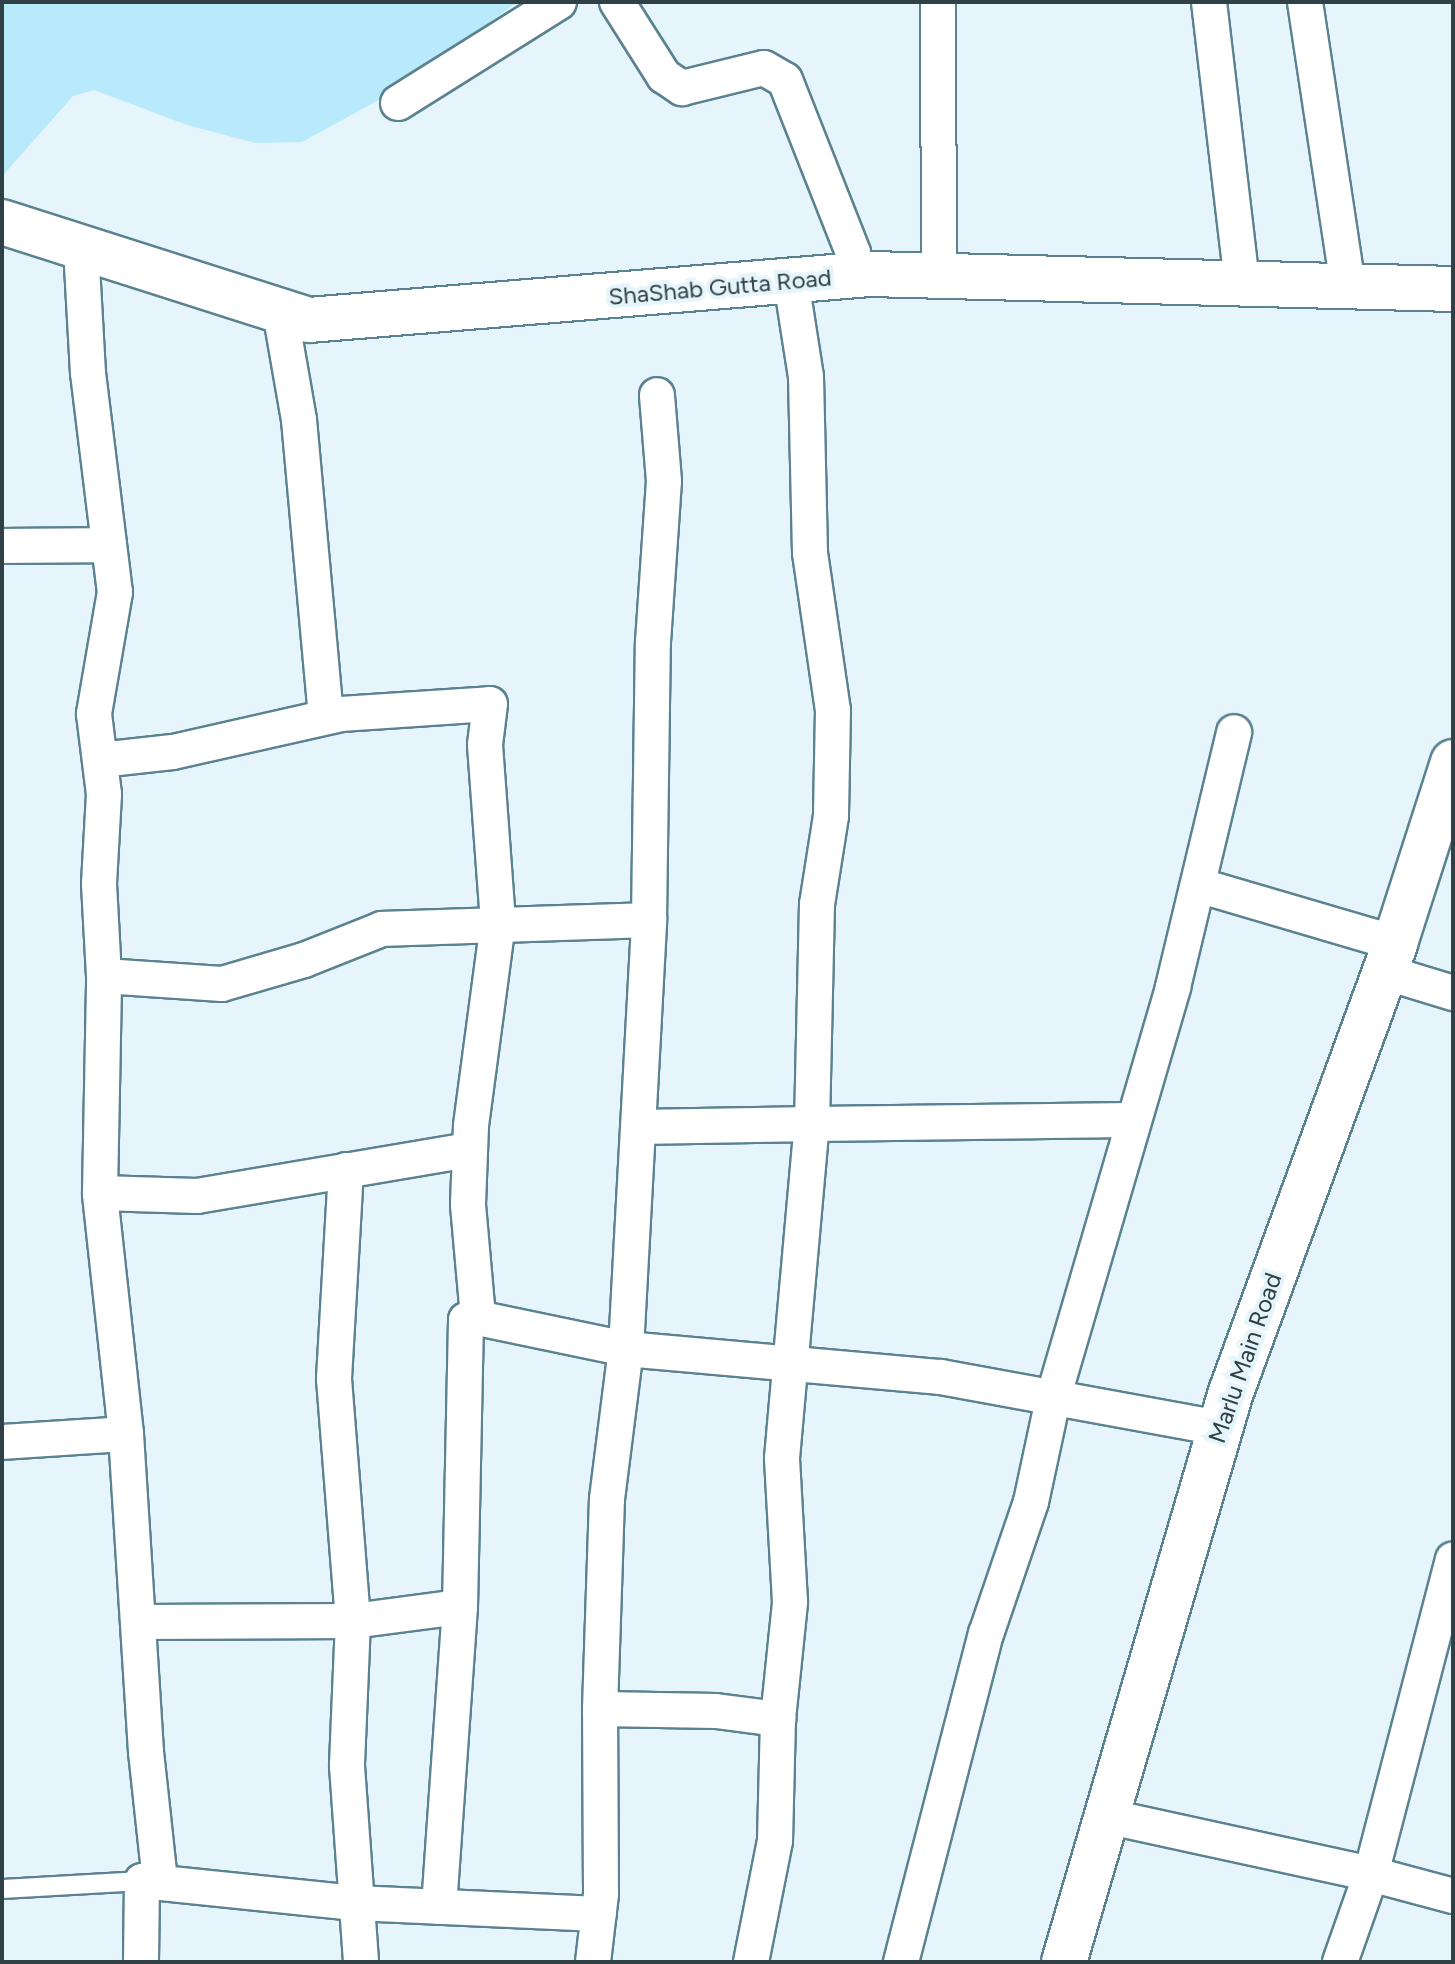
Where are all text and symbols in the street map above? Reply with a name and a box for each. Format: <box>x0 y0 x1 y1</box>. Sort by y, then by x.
street label: ShaShab Gutta Road <box>607 263 833 311</box>
street label: Marlu Main Road <box>1202 1269 1288 1447</box>

